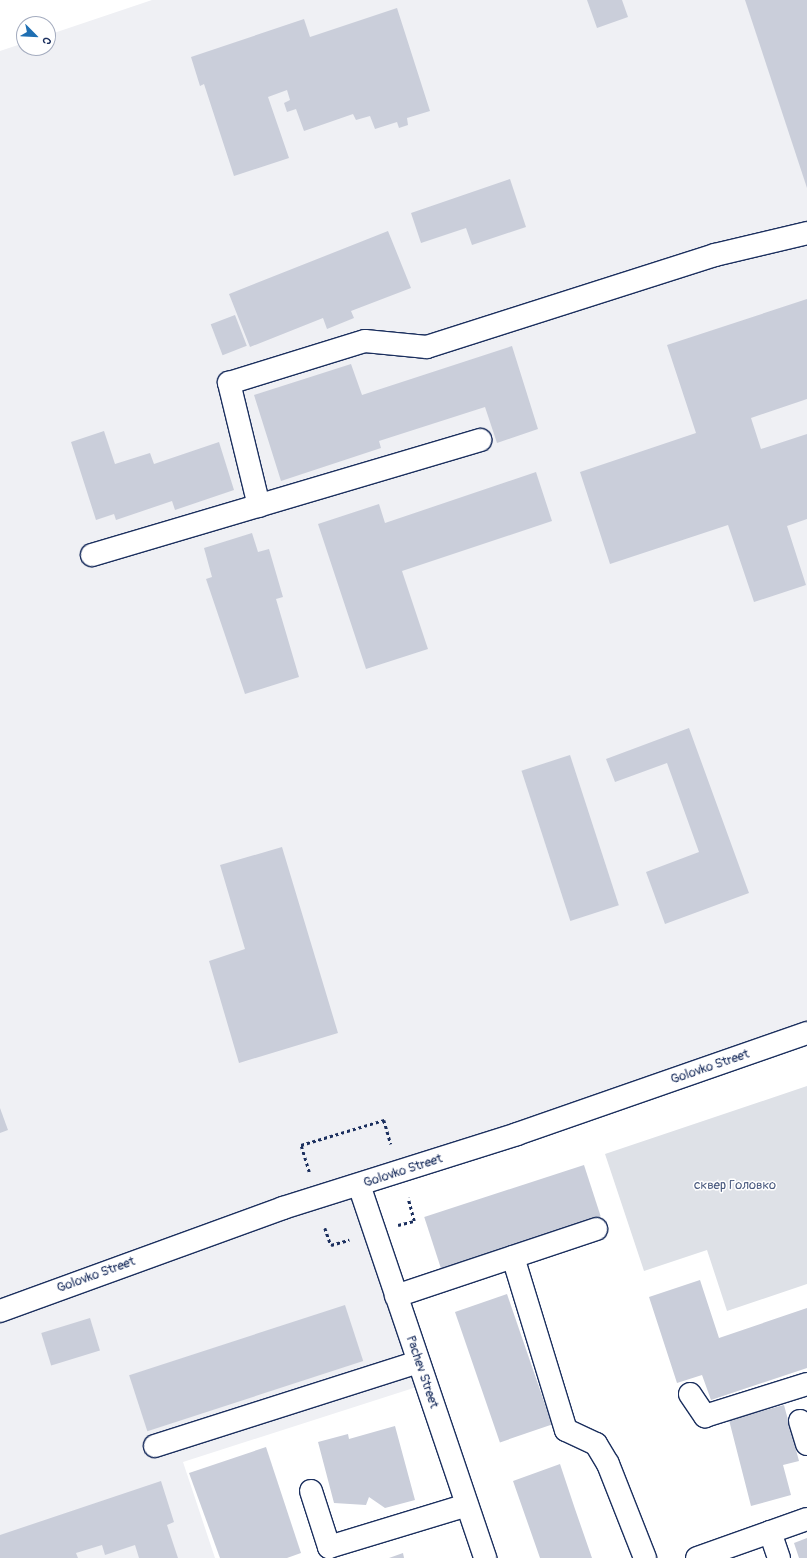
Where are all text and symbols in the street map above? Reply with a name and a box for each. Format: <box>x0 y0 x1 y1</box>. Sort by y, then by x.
north arrow <box>16 16 56 56</box>
text: С <box>39 35 54 46</box>
street label: Golovko Street <box>669 1046 751 1088</box>
street label: Golovko Street <box>362 1151 444 1191</box>
park label: сквер Головко <box>694 1177 776 1193</box>
street label: Golovko Street <box>55 1254 137 1296</box>
street label: Pachev Street <box>402 1334 442 1410</box>

